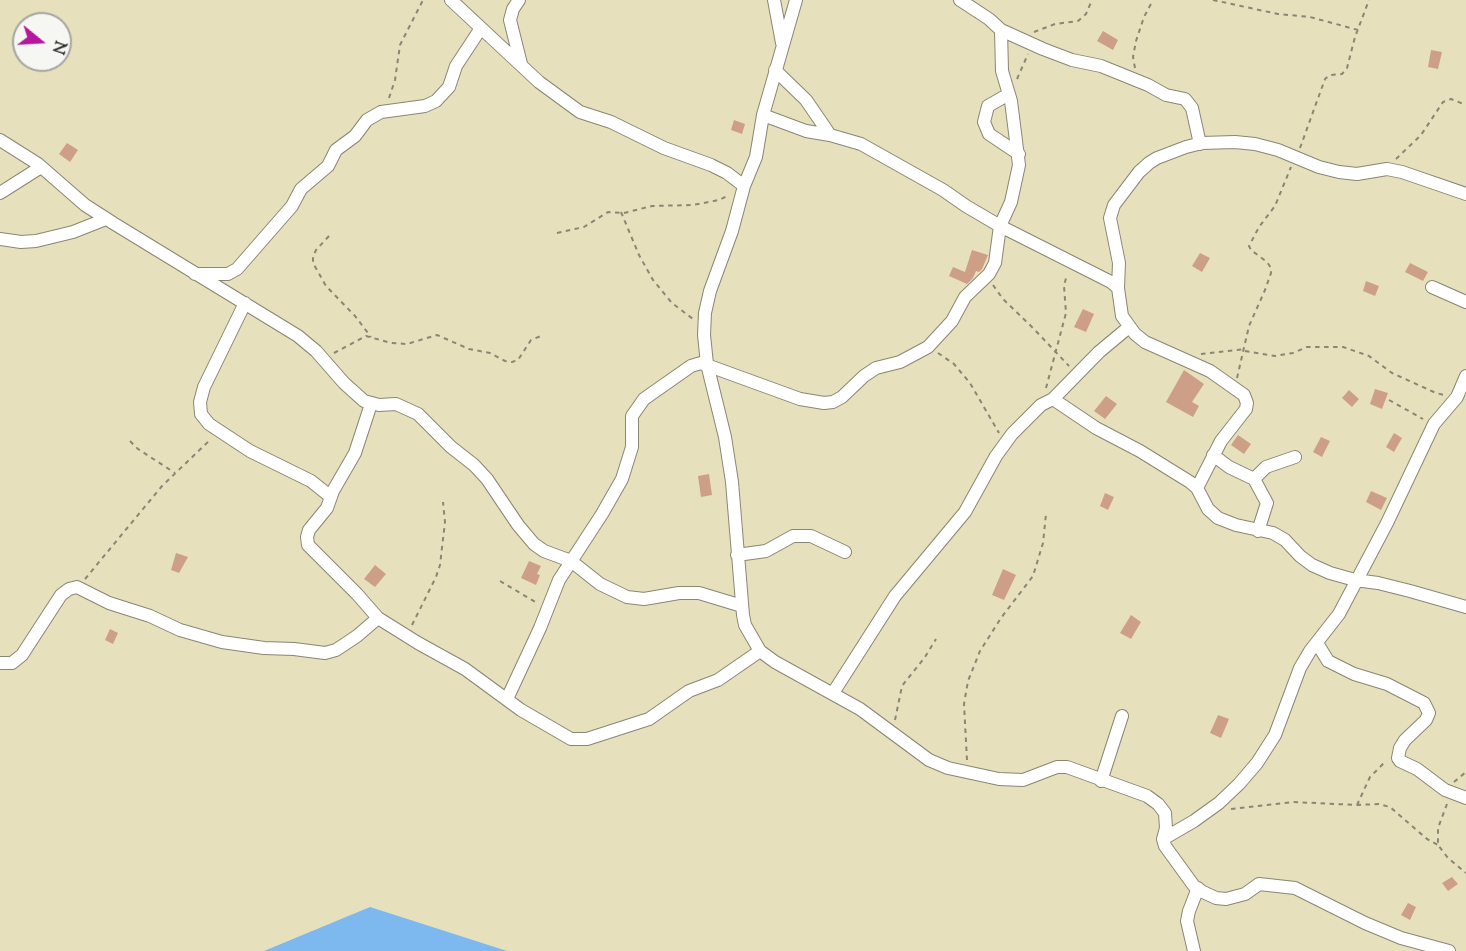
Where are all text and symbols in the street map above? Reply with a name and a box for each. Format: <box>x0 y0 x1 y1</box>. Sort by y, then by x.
north arrow <box>12 12 72 72</box>
text: N <box>45 37 71 57</box>

